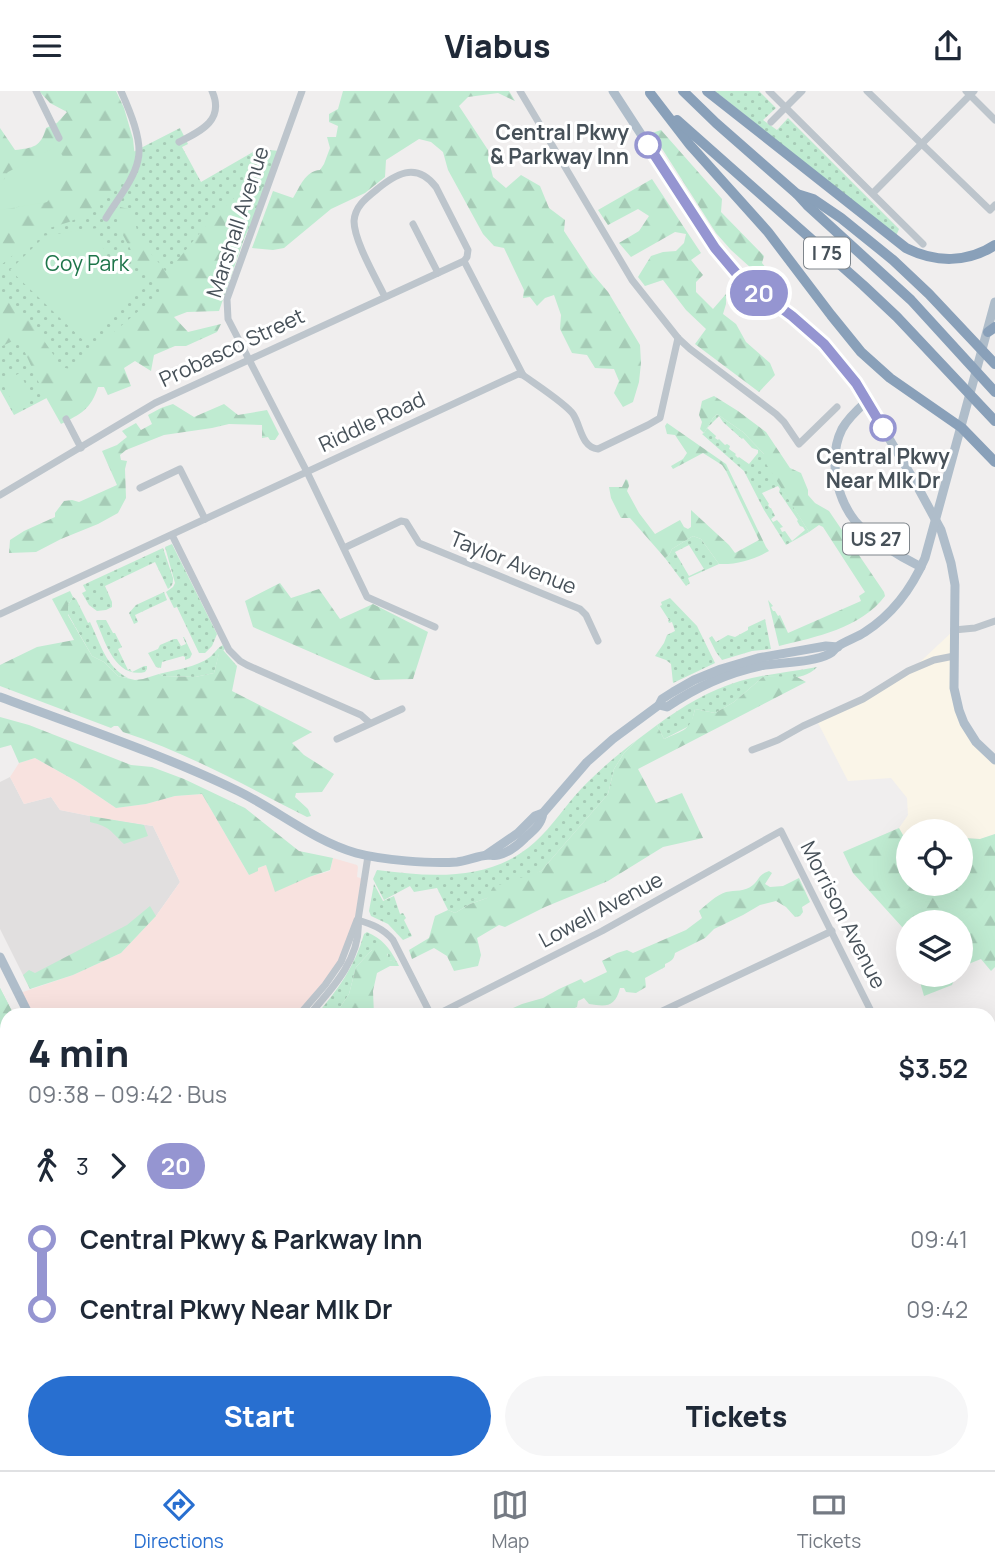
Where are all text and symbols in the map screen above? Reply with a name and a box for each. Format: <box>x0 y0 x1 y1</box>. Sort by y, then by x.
text: Viabus <box>444 24 551 68</box>
icon: menu <box>28 27 66 65</box>
icon: share <box>929 27 967 65</box>
place label: Central Pkwy & Parkway Inn <box>490 118 629 170</box>
marker: Central Pkwy & Parkway Inn <box>635 132 661 158</box>
street label: Marshall Avenue <box>199 142 275 301</box>
road number: I 75 <box>804 237 850 269</box>
park label: Coy Park <box>45 249 130 277</box>
line badge: 20 <box>728 270 790 316</box>
text: 20 <box>744 276 774 309</box>
street label: Probasco Street <box>154 301 309 393</box>
street label: Riddle Road <box>314 384 429 458</box>
marker: Central Pkwy Near Mlk Dr <box>870 415 896 441</box>
place label: Central Pkwy Near Mlk Dr <box>816 442 950 494</box>
road number: US 27 <box>843 523 909 554</box>
street label: Taylor Avenue <box>446 524 581 600</box>
map controls <box>896 819 973 987</box>
button: locate <box>896 819 973 896</box>
street label: Morrison Avenue <box>795 836 893 993</box>
street label: Lowell Avenue <box>534 865 667 954</box>
button: layers <box>896 910 973 987</box>
text: 4 min <box>28 1026 129 1078</box>
text: $3.52 <box>899 1050 968 1086</box>
text: 09:38 – 09:42 · Bus <box>28 1078 227 1110</box>
icon: walk <box>28 1147 66 1185</box>
icon: forward <box>99 1147 137 1185</box>
text: 20 <box>161 1149 191 1182</box>
text: 3 <box>76 1150 89 1182</box>
text: Central Pkwy & Parkway Inn <box>80 1221 423 1257</box>
text: 09:41 <box>910 1223 968 1255</box>
text: Central Pkwy Near Mlk Dr <box>80 1291 392 1327</box>
text: 09:42 <box>906 1293 968 1325</box>
button: Start <box>28 1376 491 1456</box>
button: Tickets <box>505 1376 968 1456</box>
tab: Directions <box>134 1486 224 1554</box>
tab: Map <box>491 1486 529 1554</box>
tab: Tickets <box>797 1486 861 1554</box>

